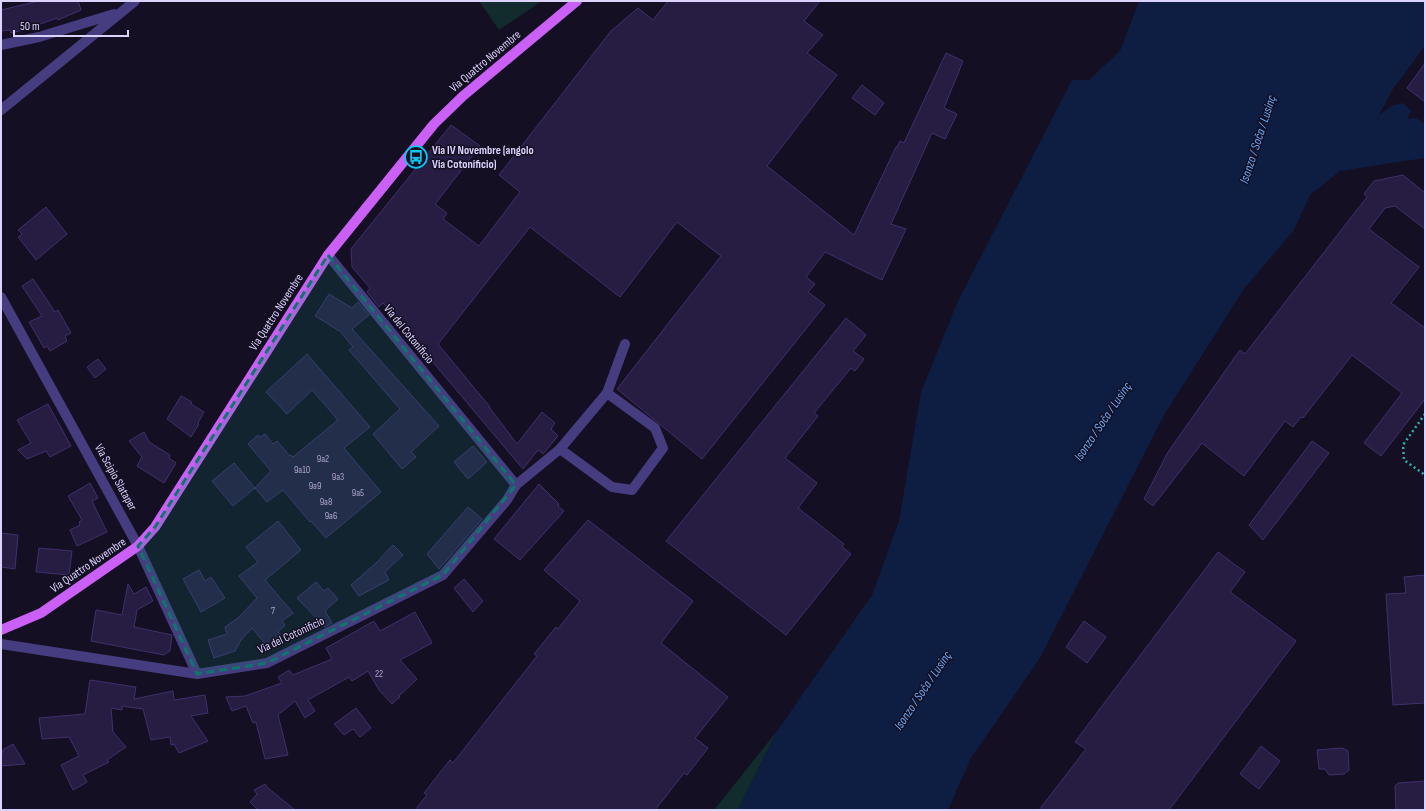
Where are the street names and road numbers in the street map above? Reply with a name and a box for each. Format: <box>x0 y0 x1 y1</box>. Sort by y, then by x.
street label: Via Quattro Novembre <box>447 27 524 96</box>
street label: Via Quattro Novembre <box>246 271 307 353</box>
street label: Via del Cotonificio <box>380 302 437 367</box>
street label: Via Scipio Slataper <box>91 441 140 514</box>
street label: Via Quattro Novembre <box>47 534 129 596</box>
street label: Via del Cotonificio <box>255 613 327 657</box>

